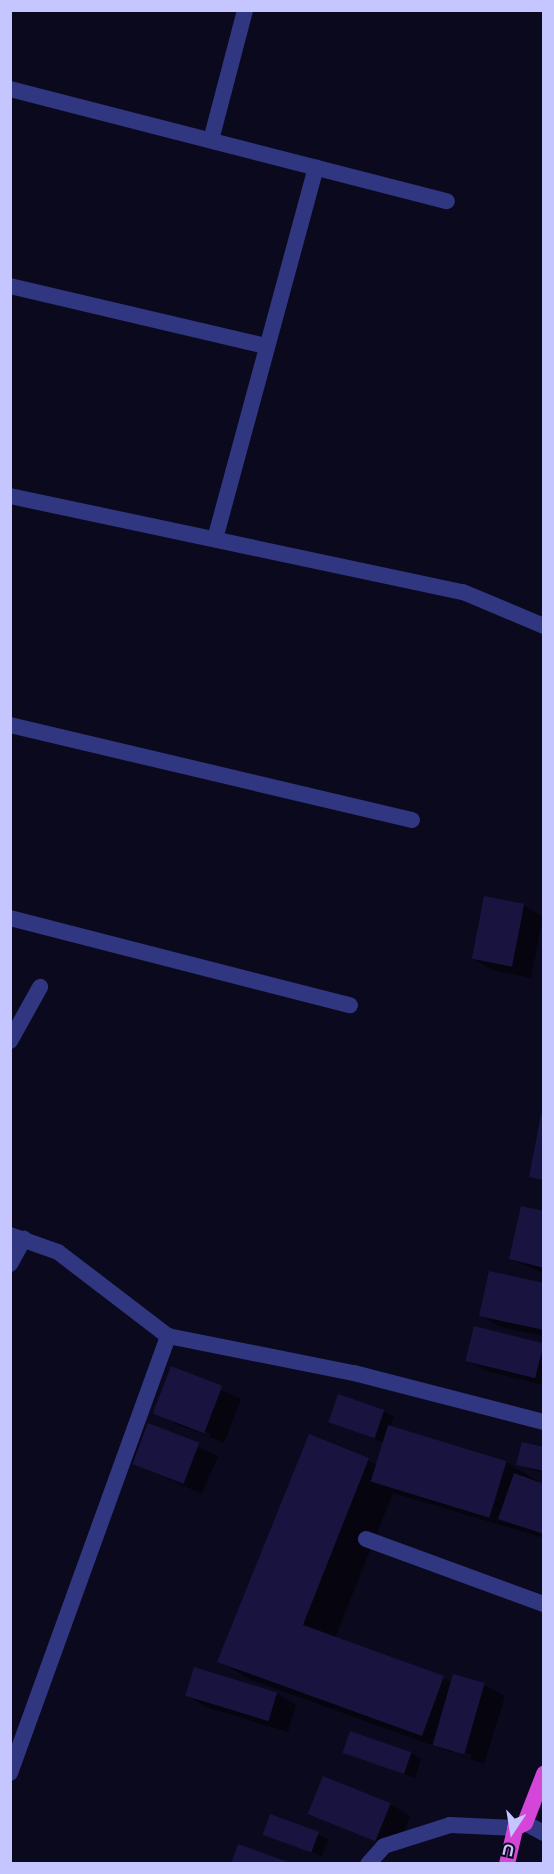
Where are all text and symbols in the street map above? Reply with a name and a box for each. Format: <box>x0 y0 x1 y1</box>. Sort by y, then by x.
north arrow <box>482 1802 542 1862</box>
text: U <box>501 1841 516 1860</box>

